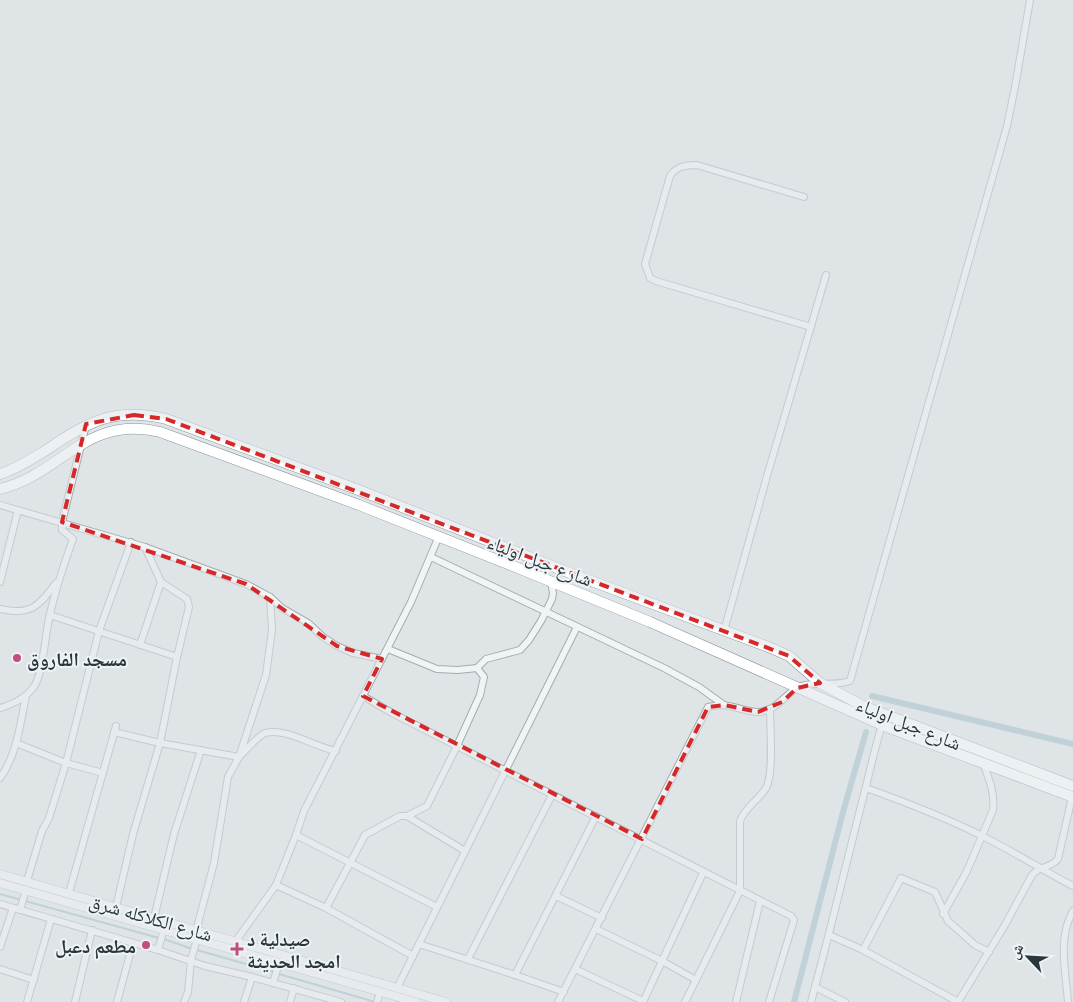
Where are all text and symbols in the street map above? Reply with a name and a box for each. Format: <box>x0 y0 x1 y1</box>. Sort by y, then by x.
street label: شارع جبل اولياء <box>483 527 597 593</box>
place label: مسجد الفاروق <box>27 644 127 673</box>
marker: مسجد الفاروق <box>11 652 23 664</box>
street label: شارع جبل اولياء <box>852 689 966 757</box>
street label: شارع الكلاكله شرق <box>86 886 216 948</box>
place label: صيدلية د امجد الحديثة <box>247 924 341 975</box>
place label: مطعم دعبل <box>55 931 136 960</box>
north arrow <box>1003 932 1053 982</box>
marker: مطعم دعبل <box>140 939 152 951</box>
text: ش <box>1003 940 1028 962</box>
marker: صيدلية د امجد الحديثة <box>231 943 243 955</box>

